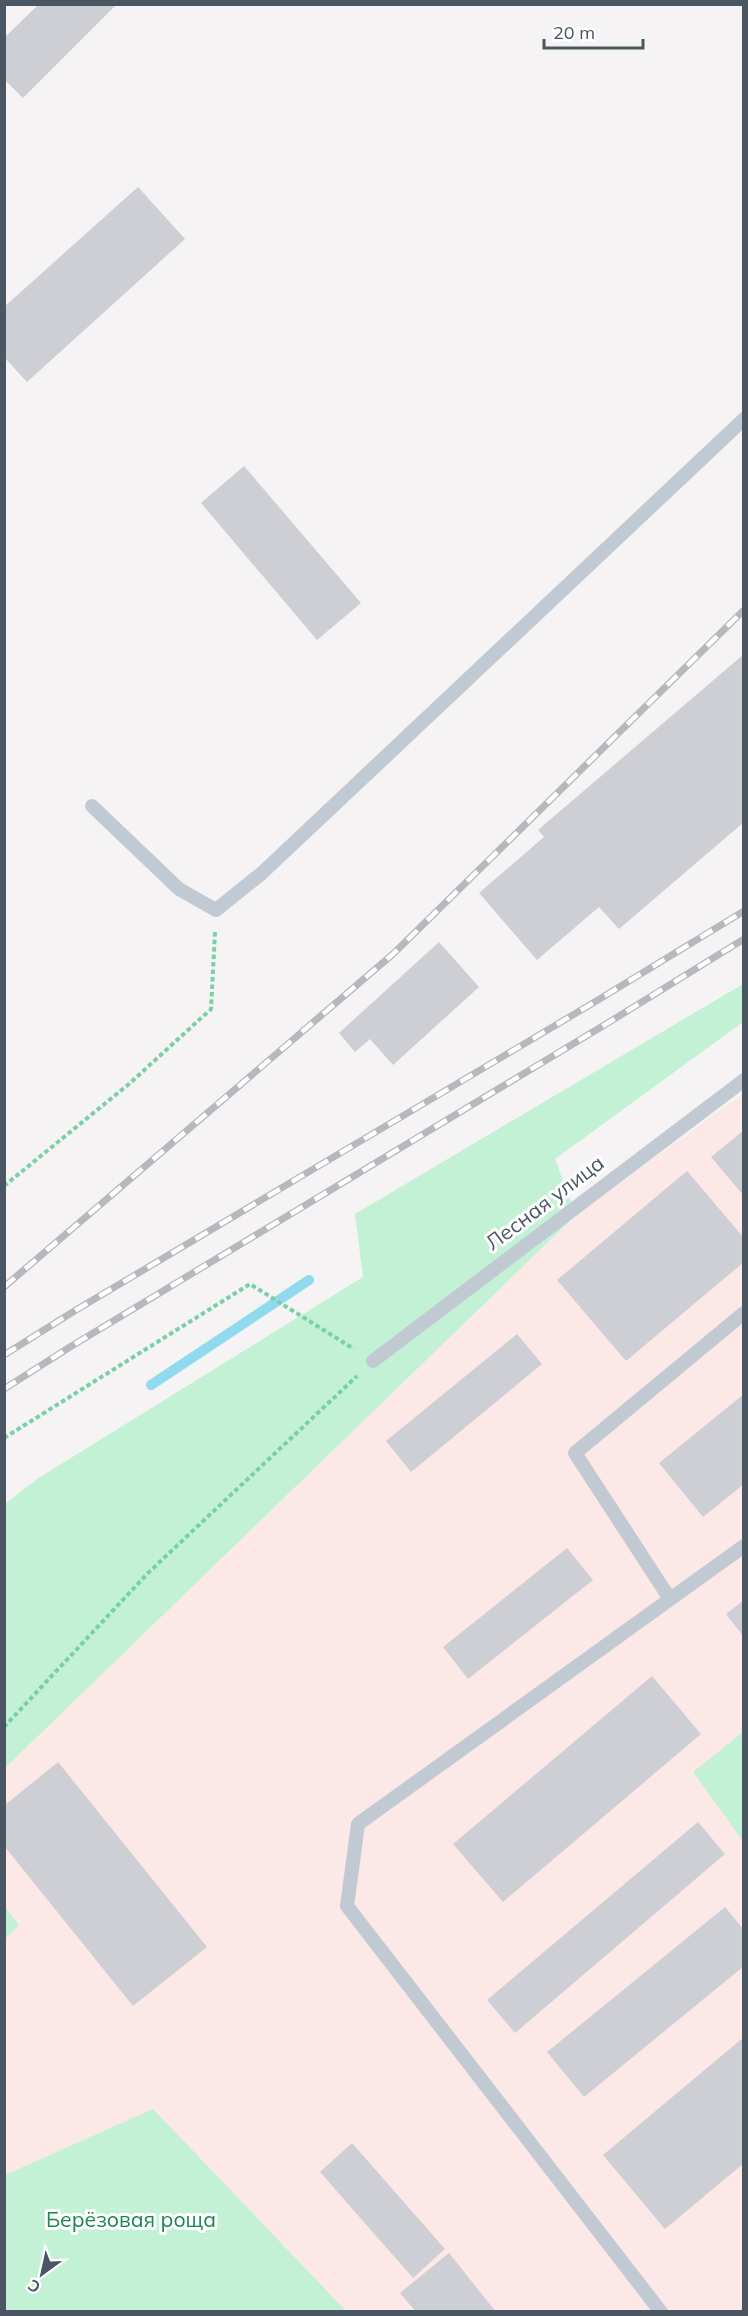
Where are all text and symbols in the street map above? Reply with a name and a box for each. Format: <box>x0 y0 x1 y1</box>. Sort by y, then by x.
scale bar <box>544 12 643 50</box>
text: 20 m <box>553 21 595 44</box>
street label: Лесная улица <box>480 1149 609 1255</box>
park label: Берёзовая роща <box>46 2206 216 2232</box>
north arrow <box>12 2244 72 2304</box>
text: С <box>24 2275 44 2298</box>

